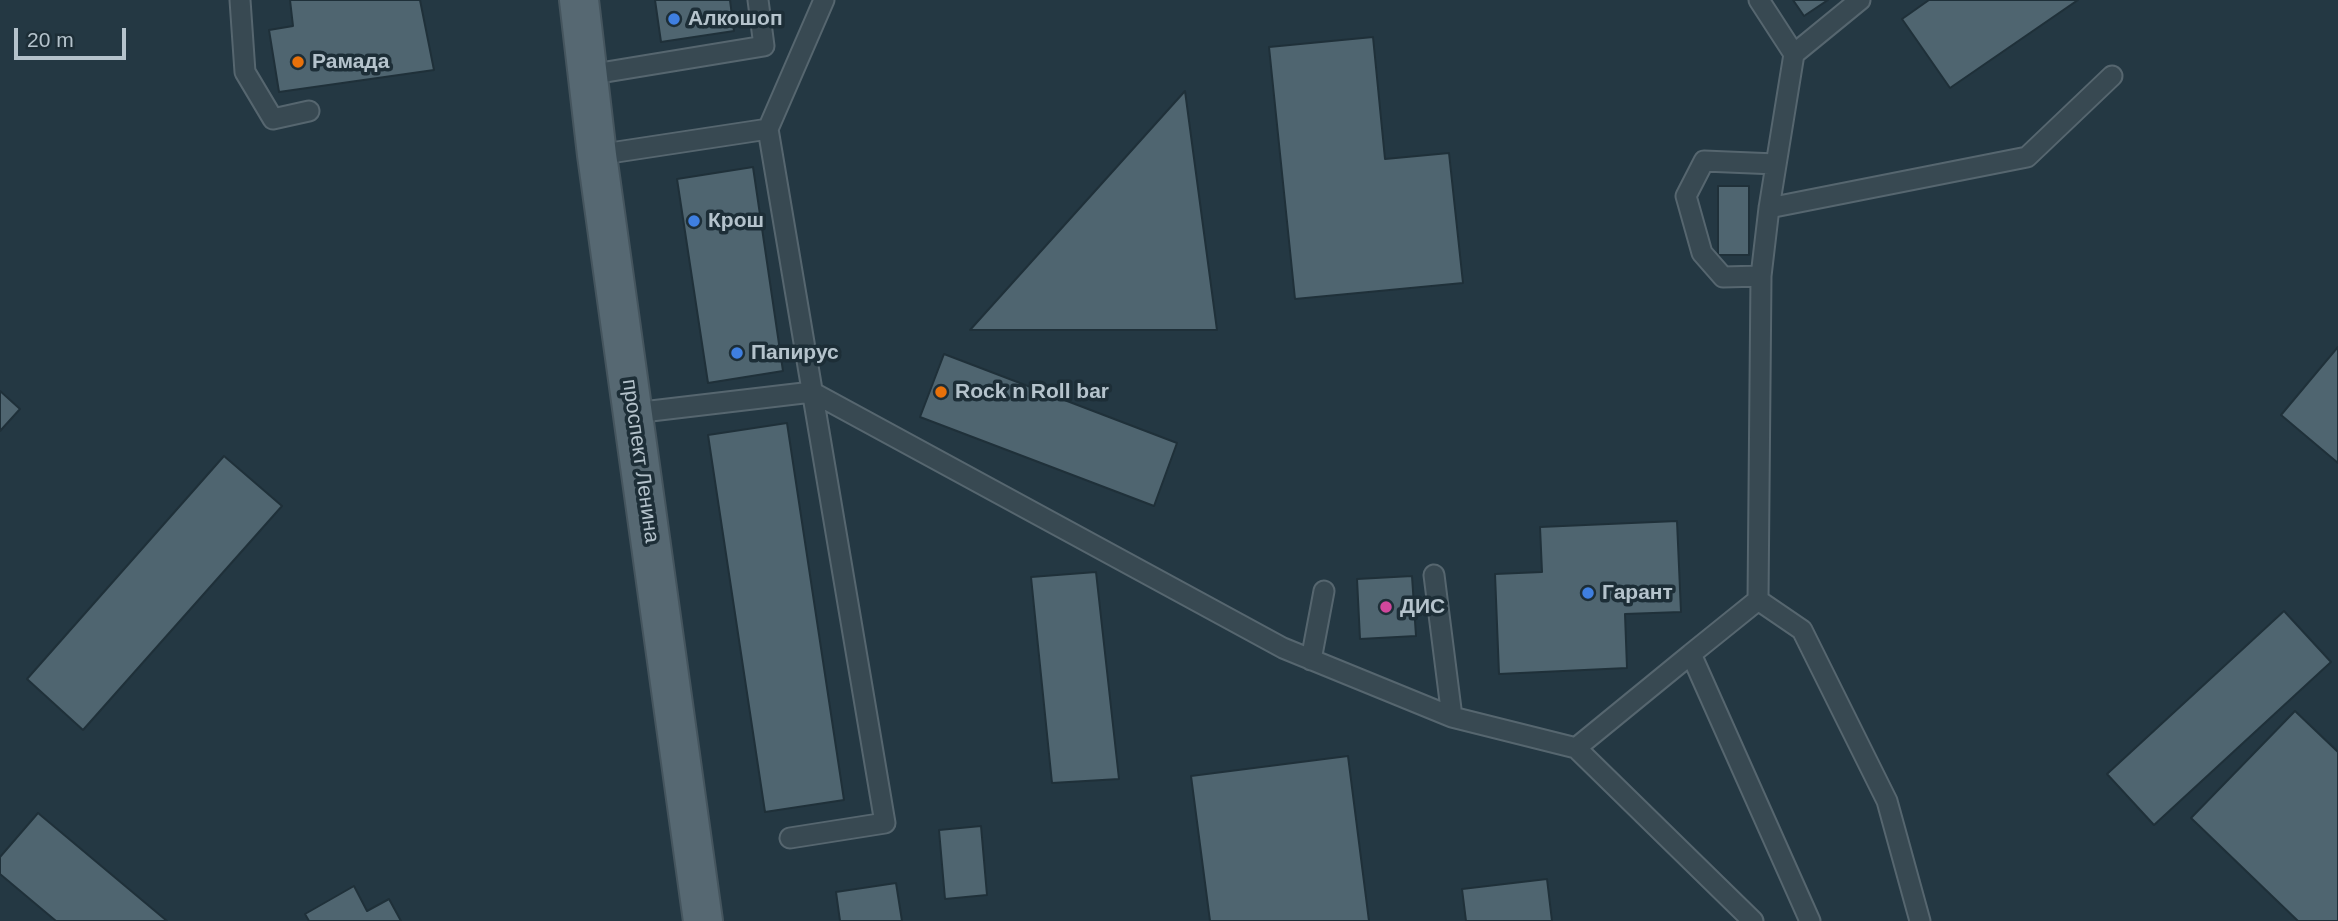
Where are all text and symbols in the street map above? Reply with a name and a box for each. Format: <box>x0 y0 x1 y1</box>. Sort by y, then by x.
place label: Алкошоп <box>688 6 783 32</box>
marker: Алкошоп <box>666 11 682 27</box>
scale bar <box>18 14 130 58</box>
text: 20 m <box>27 28 74 51</box>
place label: Рамада <box>312 49 389 75</box>
marker: Рамада <box>290 54 306 70</box>
place label: Крош <box>708 208 764 234</box>
marker: Крош <box>686 213 702 229</box>
place label: Папирус <box>751 340 839 366</box>
marker: Папирус <box>729 345 745 361</box>
street label: проспект Ленина <box>616 377 664 545</box>
place label: Rock n Roll bar <box>955 379 1109 405</box>
marker: Rock n Roll bar <box>933 384 949 400</box>
place label: Гарант <box>1602 580 1673 606</box>
marker: Гарант <box>1580 585 1596 601</box>
place label: ДИС <box>1400 594 1445 620</box>
marker: ДИС <box>1378 599 1394 615</box>

